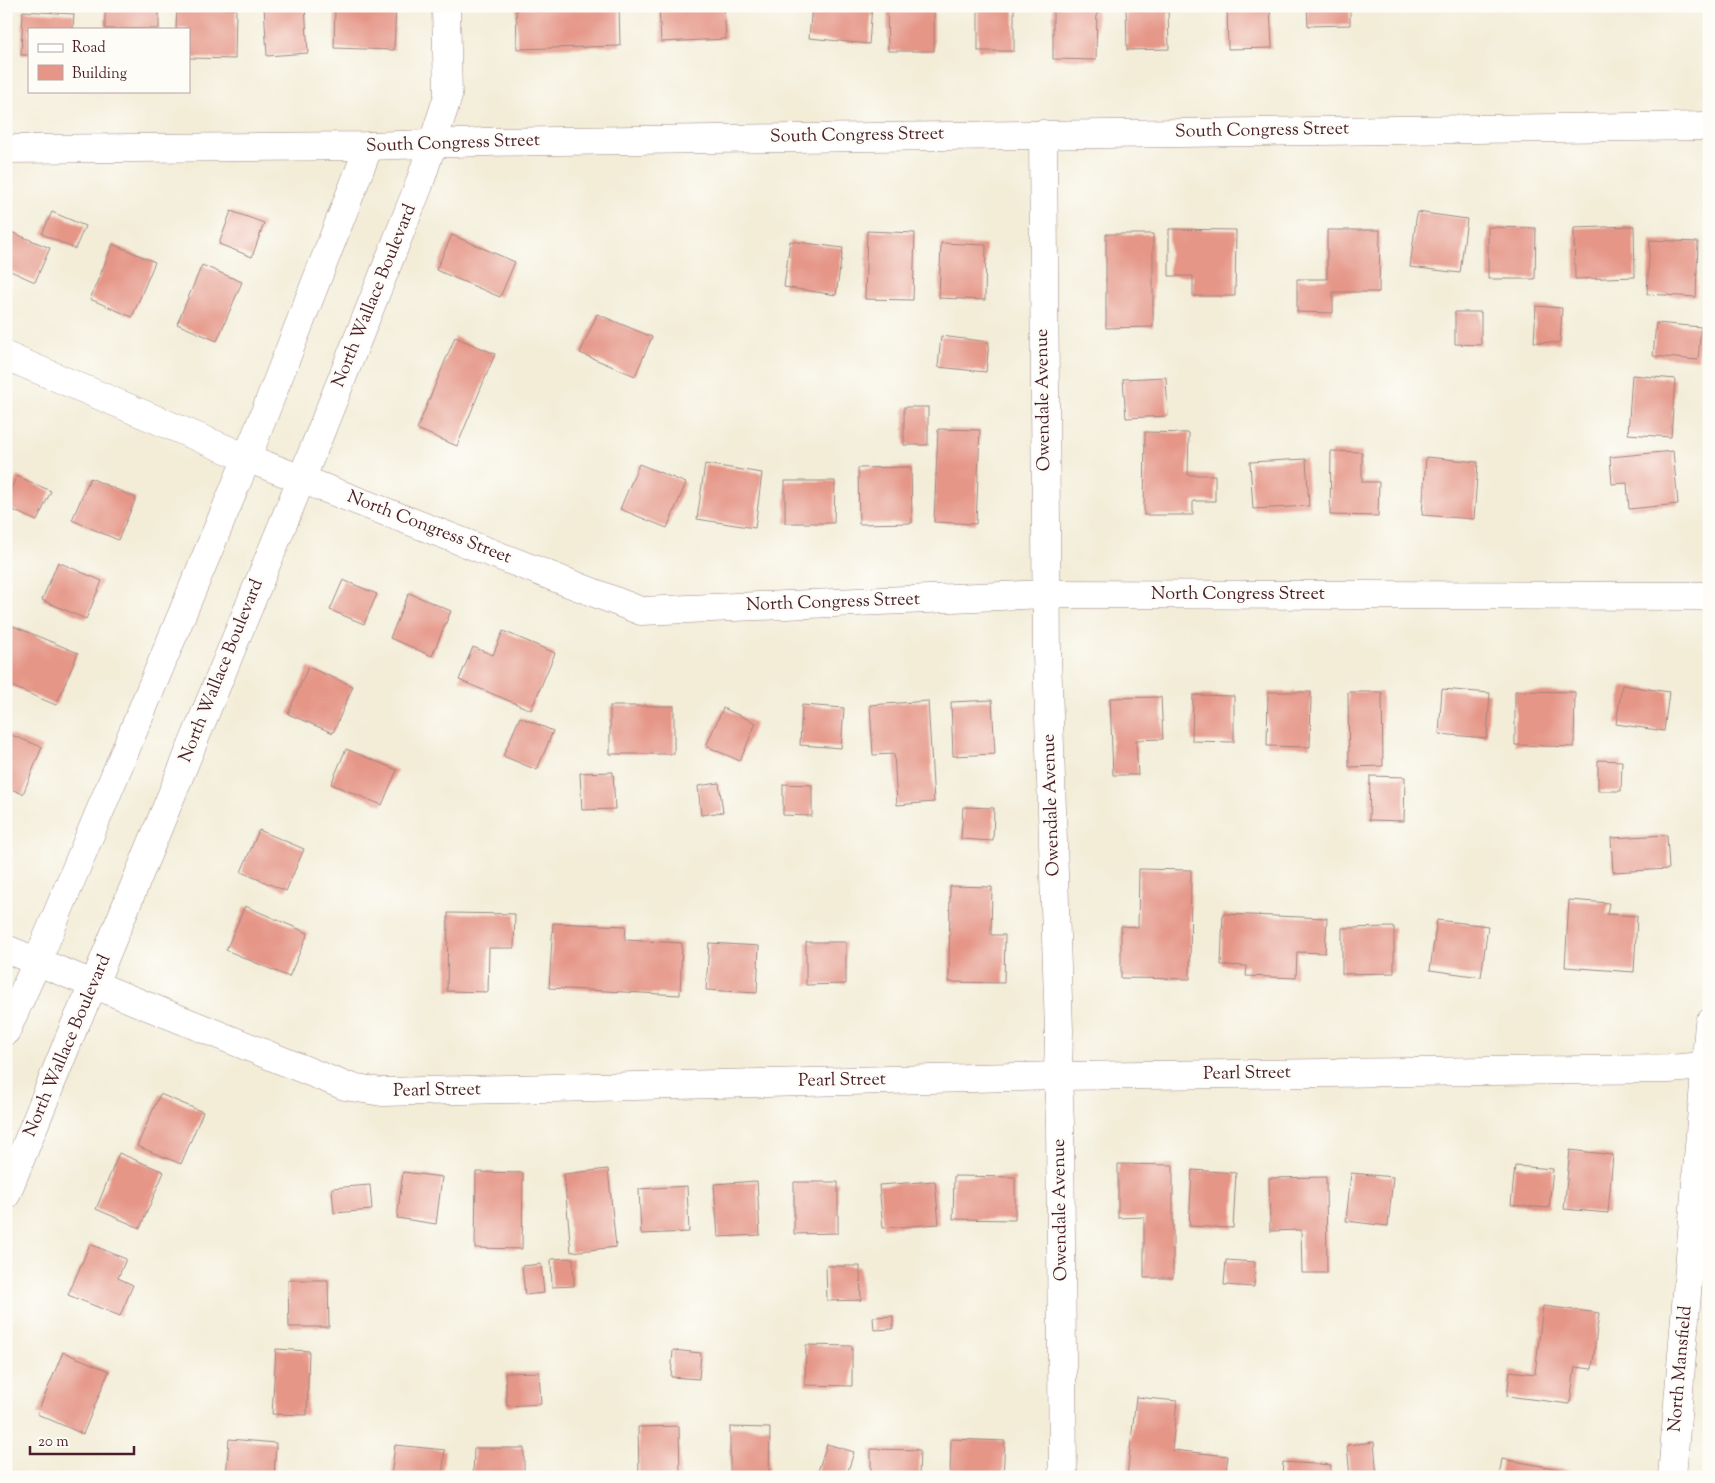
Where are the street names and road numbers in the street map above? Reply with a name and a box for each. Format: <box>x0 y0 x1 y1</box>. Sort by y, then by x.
street label: South Congress Street <box>1175 116 1349 146</box>
street label: South Congress Street <box>770 121 944 151</box>
street label: South Congress Street <box>366 128 540 160</box>
street label: North Wallace Boulevard <box>326 200 424 392</box>
street label: Owendale Avenue <box>1030 328 1058 472</box>
street label: North Congress Street <box>343 485 515 571</box>
street label: North Wallace Boulevard <box>173 575 271 767</box>
street label: North Congress Street <box>1151 582 1325 608</box>
street label: North Congress Street <box>746 587 920 619</box>
street label: Owendale Avenue <box>1037 733 1067 877</box>
street label: North Wallace Boulevard <box>18 951 118 1141</box>
street label: Pearl Street <box>1203 1060 1291 1088</box>
street label: Pearl Street <box>798 1067 886 1095</box>
street label: Pearl Street <box>393 1077 481 1105</box>
street label: Owendale Avenue <box>1047 1138 1075 1282</box>
street label: North Mansfield <box>1663 1305 1699 1433</box>

